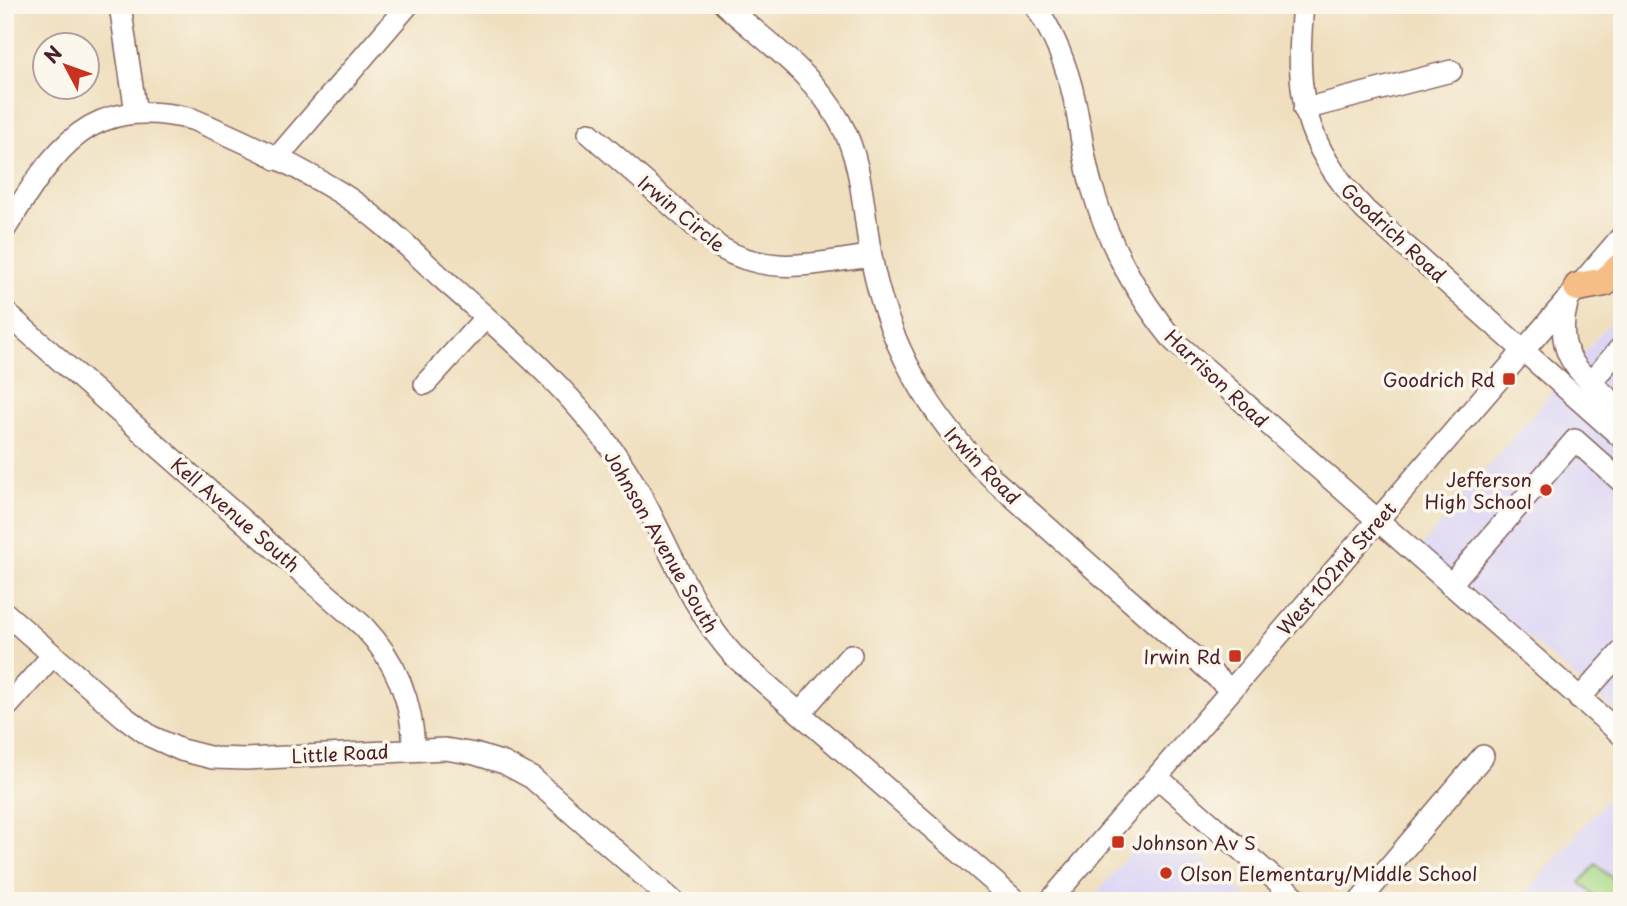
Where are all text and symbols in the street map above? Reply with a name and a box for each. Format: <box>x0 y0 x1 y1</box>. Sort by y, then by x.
north arrow <box>32 32 102 102</box>
text: N <box>37 39 68 69</box>
street label: Irwin Circle <box>632 168 732 258</box>
street label: Goodrich Road <box>1335 176 1453 288</box>
street label: Harrison Road <box>1159 323 1275 433</box>
place label: Goodrich Rd <box>1383 365 1495 393</box>
marker: Goodrich Rd <box>1501 371 1517 387</box>
street label: Irwin Road <box>939 420 1027 510</box>
street label: Johnson Avenue South <box>598 444 726 638</box>
street label: Kell Avenue South <box>165 450 307 578</box>
place label: Jefferson High School <box>1425 465 1532 515</box>
marker: Jefferson High School <box>1538 482 1554 498</box>
street label: West 102nd Street <box>1270 495 1402 641</box>
place label: Irwin Rd <box>1144 642 1221 670</box>
marker: Irwin Rd <box>1227 648 1243 664</box>
street label: Little Road <box>291 736 389 770</box>
place label: Johnson Av S <box>1132 828 1256 856</box>
marker: Johnson Av S <box>1110 834 1126 850</box>
place label: Olson Elementary/Middle School <box>1180 859 1477 887</box>
marker: Olson Elementary/Middle School <box>1158 865 1174 881</box>

